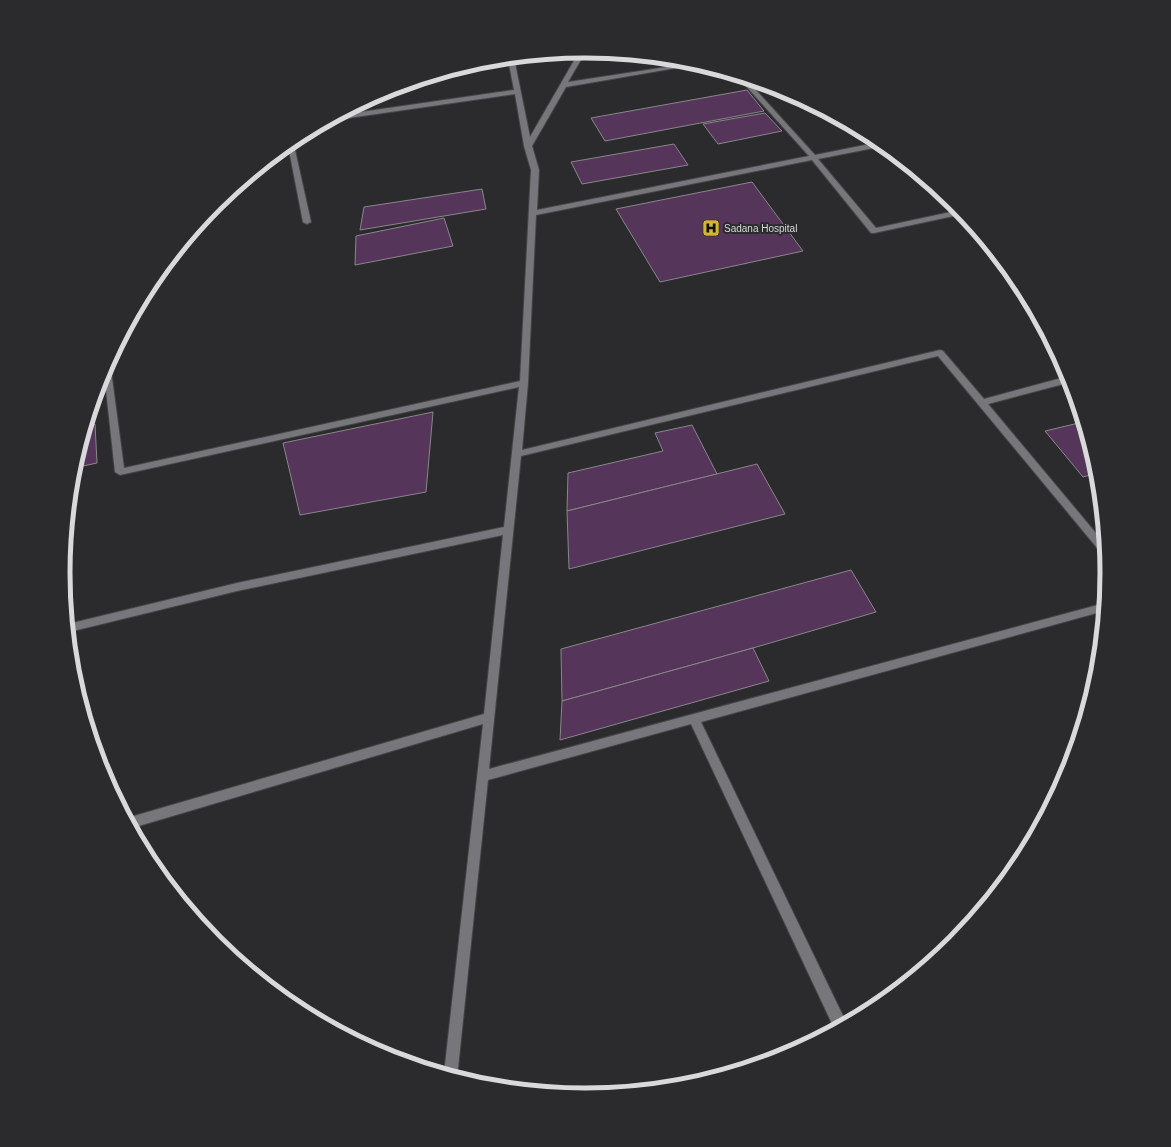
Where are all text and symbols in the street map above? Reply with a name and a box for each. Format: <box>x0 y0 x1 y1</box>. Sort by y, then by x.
hospital icon: Sadana Hospital <box>701 218 721 238</box>
place label: Sadana Hospital <box>724 223 797 234</box>

